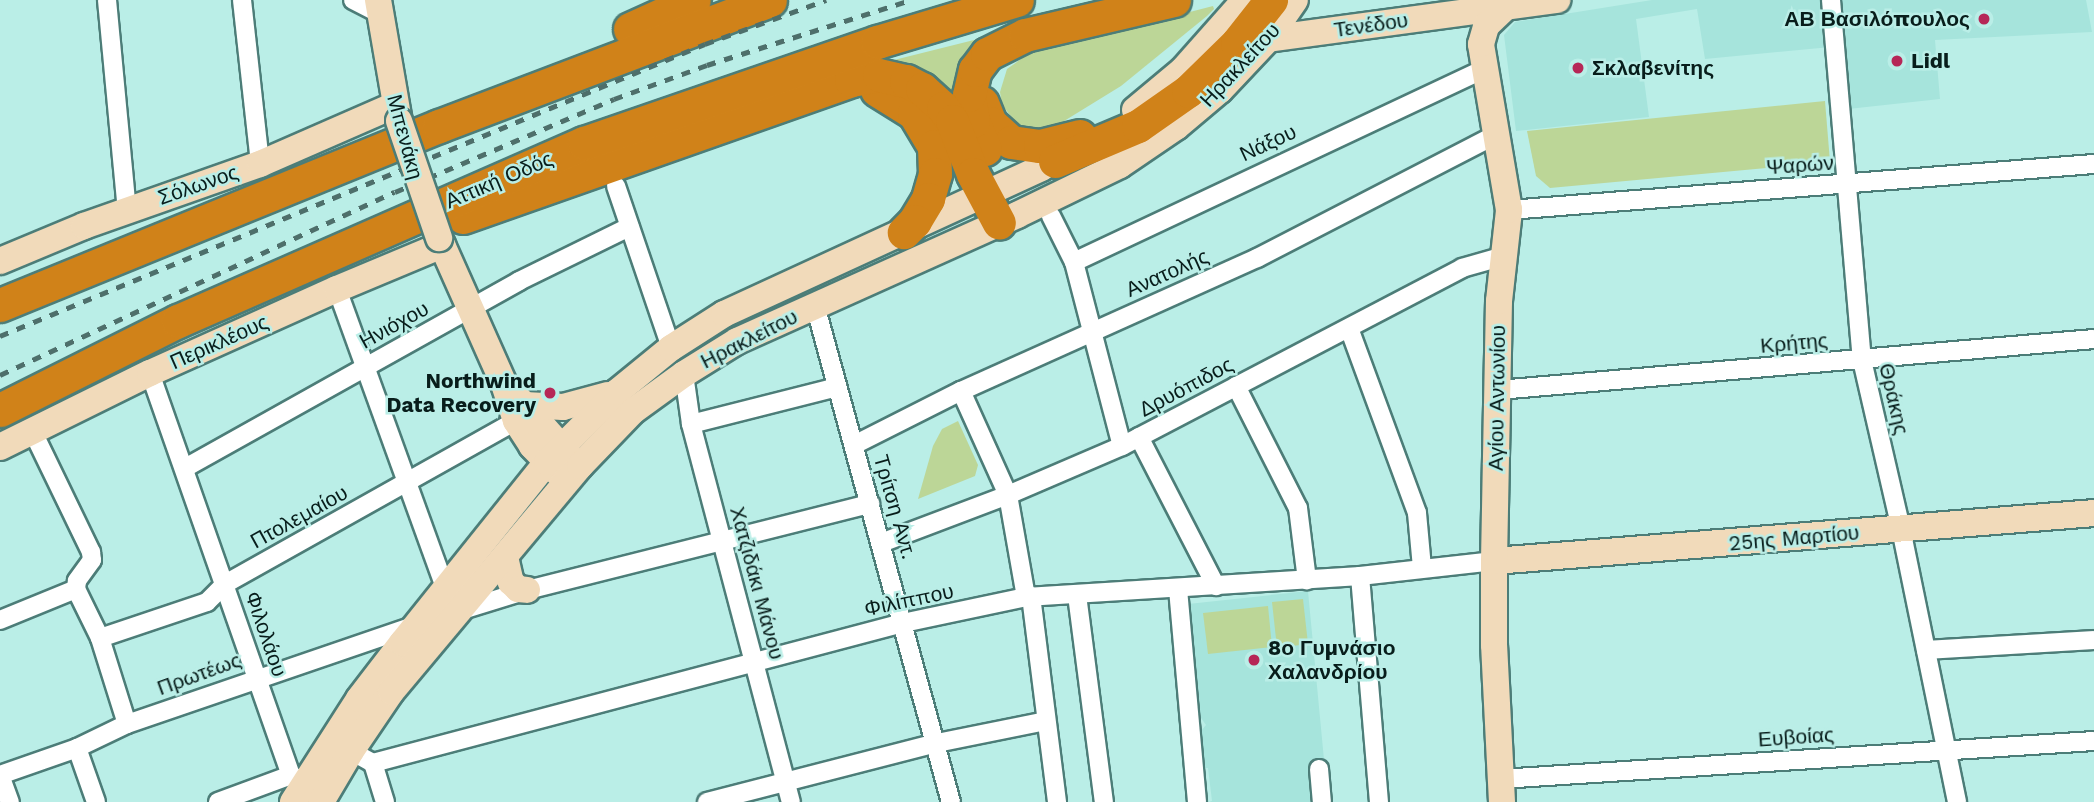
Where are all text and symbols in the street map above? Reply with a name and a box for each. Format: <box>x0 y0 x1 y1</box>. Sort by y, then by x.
place label: ΑΒ Βασιλόπουλος <box>1784 6 1970 32</box>
street label: Τενέδου <box>1332 7 1410 43</box>
marker: ΑΒ Βασιλόπουλος <box>1976 11 1992 27</box>
street label: Ηρακλείτου <box>1195 18 1285 112</box>
place label: Lidl <box>1911 48 1950 74</box>
marker: Lidl <box>1889 53 1905 69</box>
place label: Σκλαβενίτης <box>1592 55 1714 81</box>
marker: Σκλαβενίτης <box>1570 60 1586 76</box>
street label: Μπενάκη <box>382 92 428 182</box>
street label: Νάξου <box>1236 119 1300 167</box>
street label: Αττική Οδός <box>441 146 557 214</box>
street label: Ψαρών <box>1765 150 1835 180</box>
street label: Σόλωνος <box>155 160 241 210</box>
street label: Ανατολής <box>1122 244 1212 302</box>
street label: Ηνιόχου <box>355 296 433 354</box>
street label: Ηρακλείτου <box>696 304 802 374</box>
street label: Περικλέους <box>166 309 272 375</box>
street label: Αγίου Αντωνίου <box>1483 325 1511 471</box>
street label: Κρήτης <box>1759 327 1829 359</box>
street label: Δρυόπιδος <box>1135 352 1237 422</box>
street label: Θράκης <box>1874 361 1914 437</box>
place label: Northwind Data Recovery <box>386 368 536 418</box>
marker: Northwind Data Recovery <box>542 385 558 401</box>
street label: Τρίτση Αντ. <box>868 452 922 562</box>
street label: Πτολεμαίου <box>246 480 352 554</box>
street label: Χατζιδάκι Μάνου <box>724 504 790 662</box>
street label: 25ης Μαρτίου <box>1728 520 1860 556</box>
street label: Φιλίππου <box>862 578 956 622</box>
street label: Φιλολάου <box>240 588 292 680</box>
place label: 8ο Γυμνάσιο Χαλανδρίου <box>1268 635 1396 685</box>
street label: Πρωτέως <box>154 647 244 701</box>
marker: 8ο Γυμνάσιο Χαλανδρίου <box>1246 652 1262 668</box>
street label: Ευβοίας <box>1757 722 1835 752</box>

